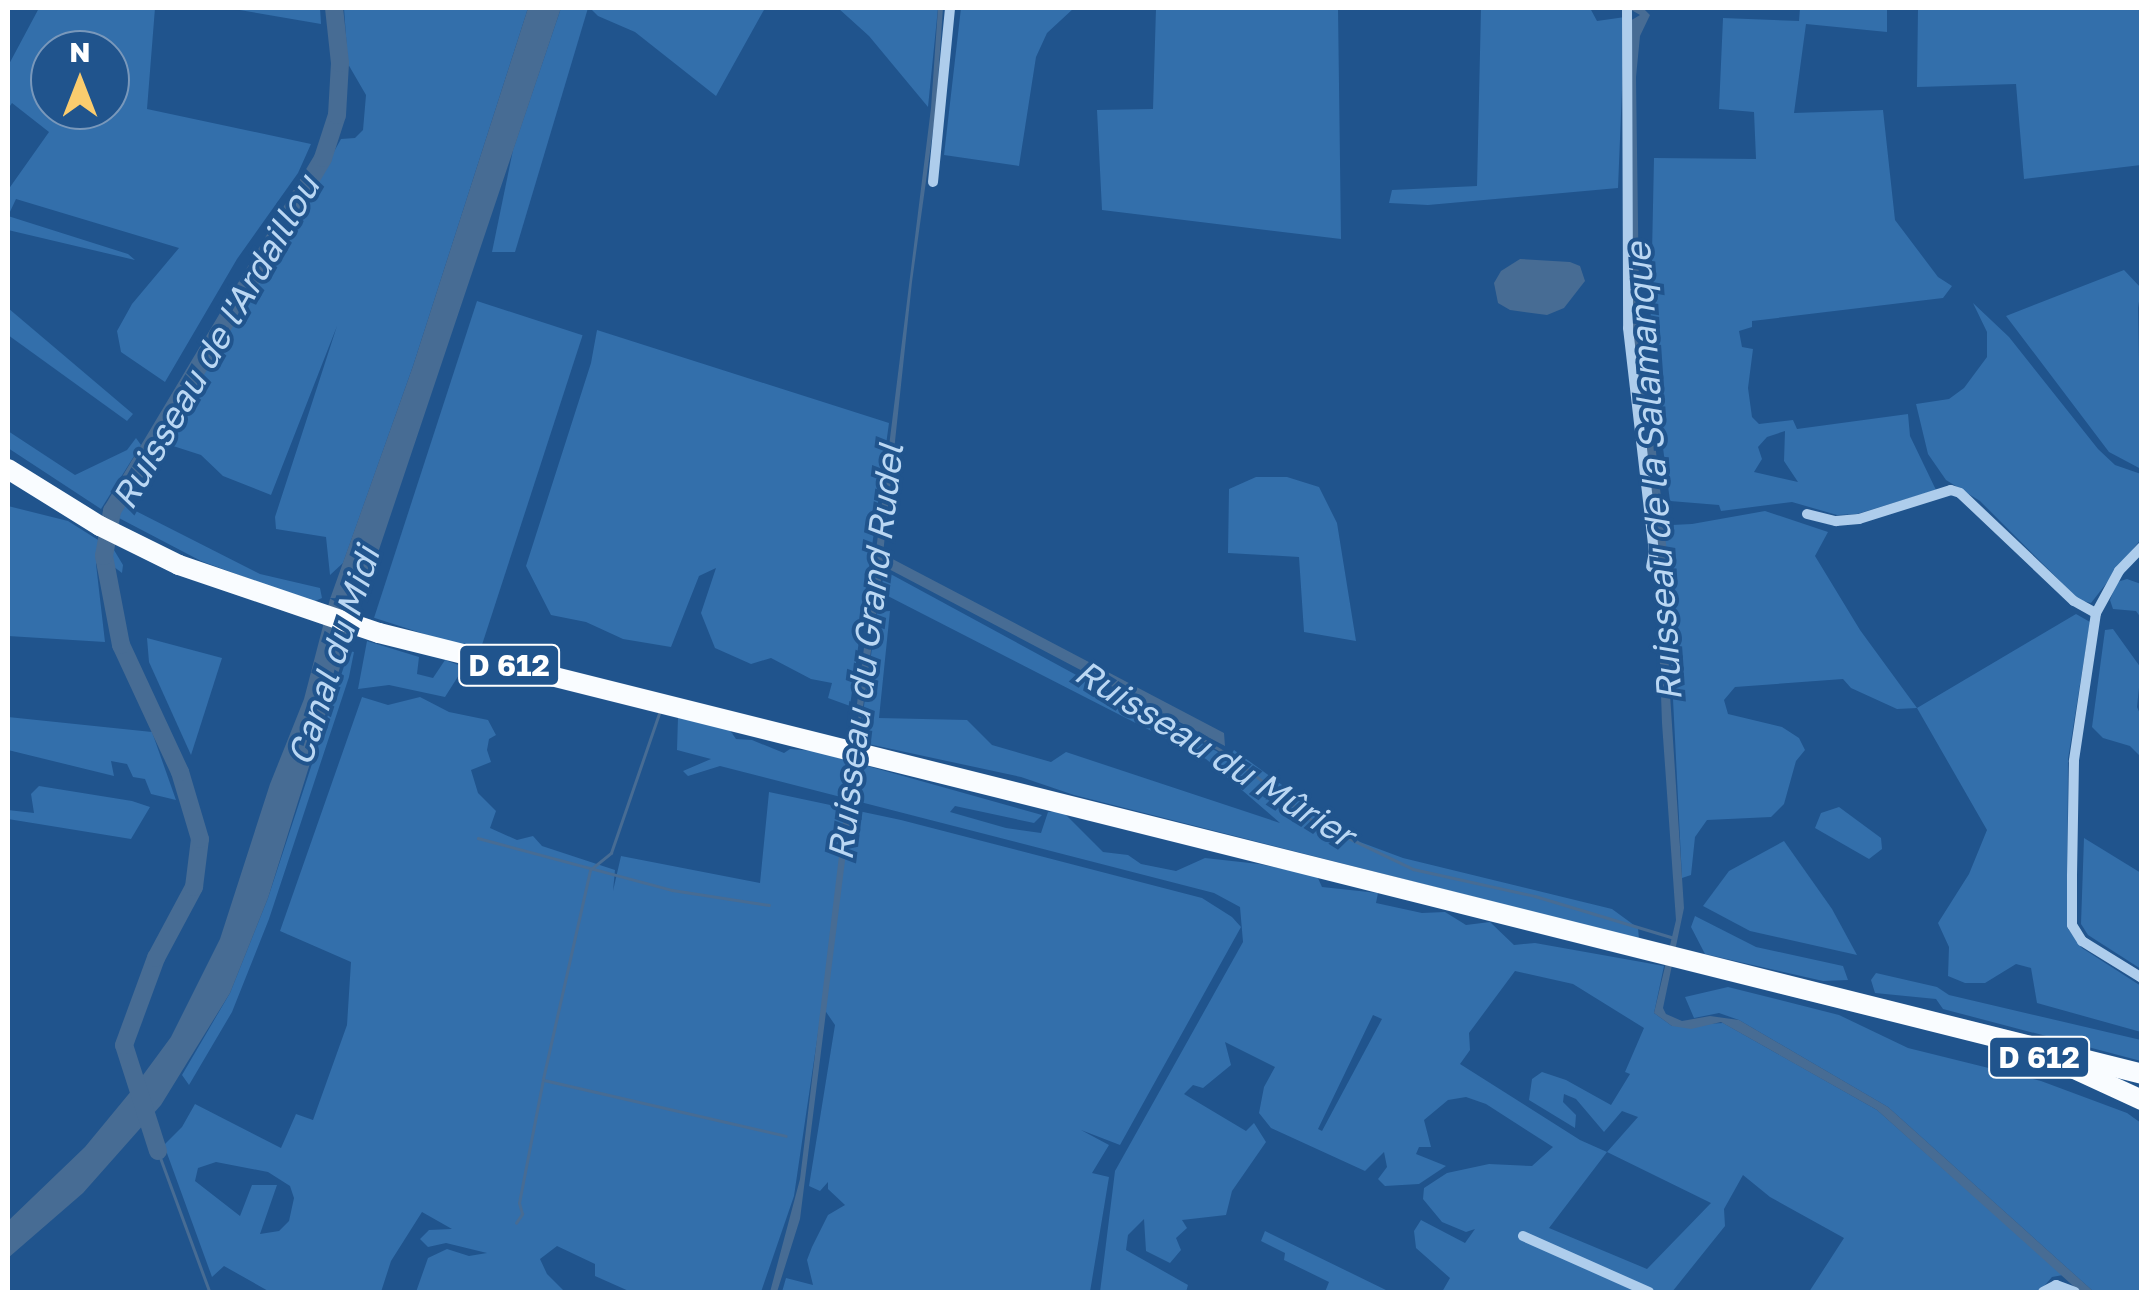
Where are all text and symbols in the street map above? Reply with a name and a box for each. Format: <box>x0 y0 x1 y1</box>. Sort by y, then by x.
north arrow <box>30 30 130 130</box>
text: N <box>69 35 91 68</box>
water label: Ruisseau de l'Ardaillou <box>102 168 328 516</box>
water label: Ruisseau de la Salamanque <box>1616 241 1690 703</box>
water label: Ruisseau du Grand Rudel <box>819 441 911 863</box>
water label: Canal du Midi <box>278 542 388 770</box>
road number: D 612 <box>456 640 562 690</box>
water label: Ruisseau du Mûrier <box>1068 650 1362 856</box>
road number: D 612 <box>1986 1032 2092 1082</box>

